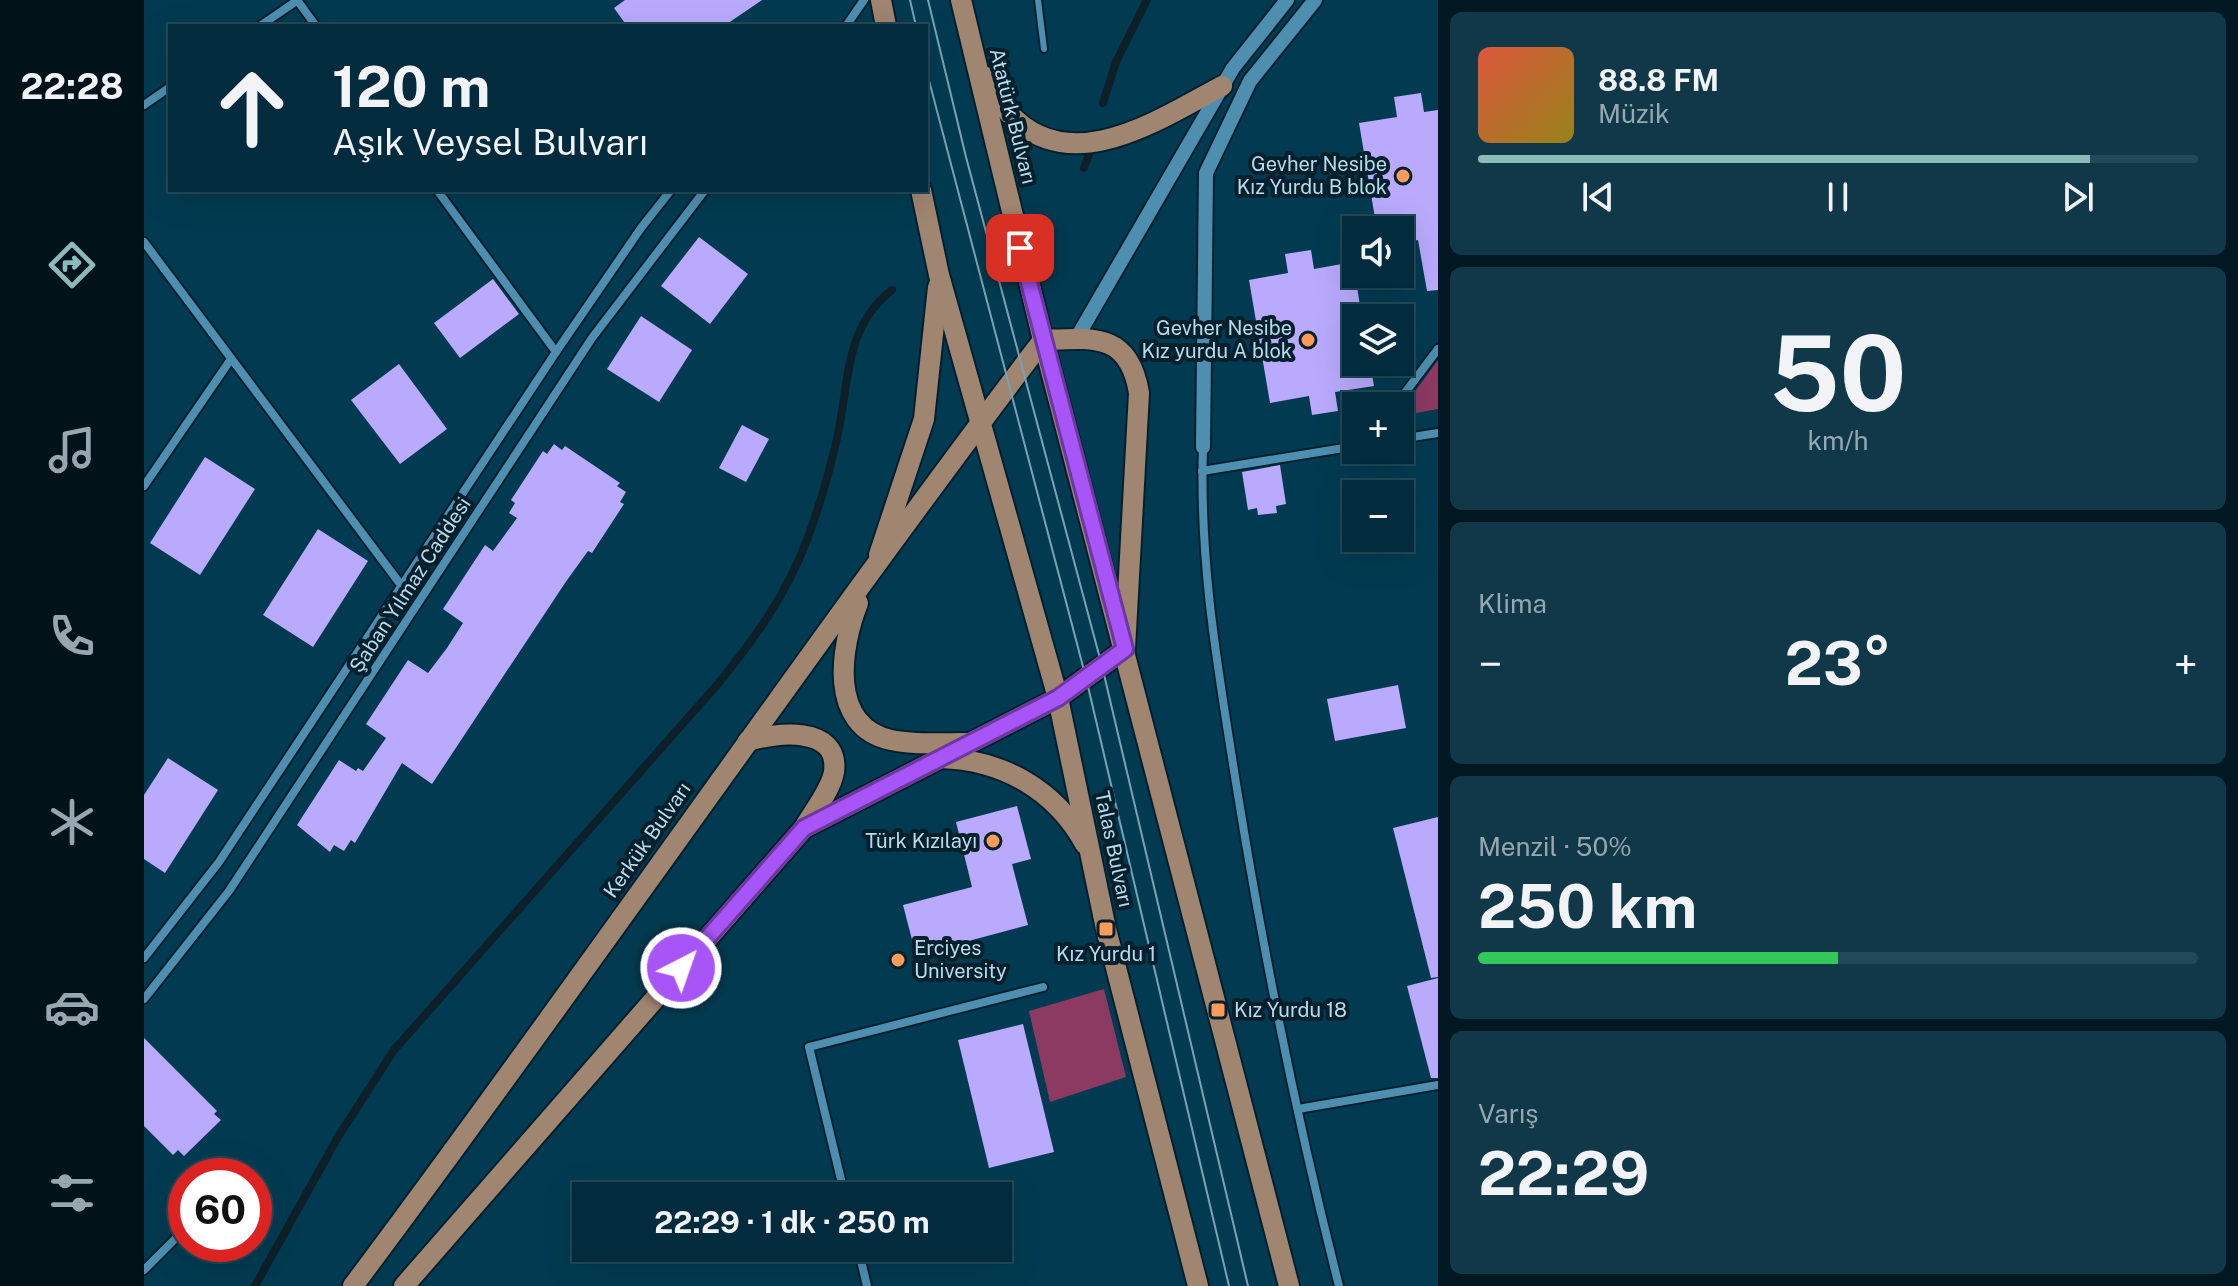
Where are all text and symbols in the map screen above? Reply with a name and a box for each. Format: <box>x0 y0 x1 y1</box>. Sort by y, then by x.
street label: Atatürk Bulvarı <box>985 46 1041 186</box>
text: 120 m <box>332 54 490 120</box>
icon: ahead <box>200 56 304 160</box>
text: 88.8 FM <box>1598 62 1719 98</box>
text: 22:28 <box>20 65 124 107</box>
text: Müzik <box>1598 98 1670 129</box>
text: Aşık Veysel Bulvarı <box>332 121 648 163</box>
place label: Gevher Nesibe Kız Yurdu B blok <box>1237 152 1387 199</box>
marker: Gevher Nesibe Kız Yurdu B blok <box>1394 167 1412 185</box>
icon: previous <box>1576 175 1620 219</box>
icon: pause <box>1816 175 1860 219</box>
icon: next <box>2056 175 2100 219</box>
pin <box>986 214 1054 282</box>
map controls <box>1342 216 1414 552</box>
button: sound <box>1342 216 1414 288</box>
icon: arrive <box>998 226 1042 270</box>
icon: directions <box>44 237 100 293</box>
button: layers <box>1342 304 1414 376</box>
text: 50 <box>1769 312 1907 434</box>
place label: Gevher Nesibe Kız yurdu A blok <box>1142 316 1292 363</box>
marker: Gevher Nesibe Kız yurdu A blok <box>1299 331 1317 349</box>
button: + <box>1342 392 1414 464</box>
icon: music <box>44 422 100 478</box>
text: km/h <box>1807 425 1869 456</box>
button: − <box>1342 480 1414 552</box>
street label: Şaban Yılmaz Caddesi <box>344 493 476 677</box>
text: Klima <box>1478 588 1547 619</box>
icon: phone <box>44 608 100 664</box>
text: 23° <box>1785 628 1891 699</box>
text: − <box>1478 638 1502 690</box>
text: + <box>2174 638 2198 690</box>
street label: Kerkük Bulvarı <box>598 778 696 902</box>
street label: Talas Bulvarı <box>1090 789 1138 909</box>
icon: climate <box>44 794 100 850</box>
place label: Türk Kızılayı <box>865 829 977 853</box>
text: Menzil · 50% <box>1478 831 1632 862</box>
marker: Türk Kızılayı <box>984 832 1002 850</box>
text: 250 km <box>1478 871 1697 942</box>
marker: Kız Yurdu 1 <box>1097 920 1115 938</box>
position arrow <box>639 926 723 1010</box>
place label: Erciyes University <box>914 936 1007 983</box>
place label: Kız Yurdu 1 <box>1056 942 1156 966</box>
marker: Erciyes University <box>889 951 907 969</box>
icon: car <box>44 979 100 1035</box>
place label: Kız Yurdu 18 <box>1234 998 1347 1022</box>
marker: Kız Yurdu 18 <box>1209 1001 1227 1019</box>
text: Varış <box>1478 1098 1538 1129</box>
text: 22:29 <box>1478 1138 1649 1209</box>
speed limit sign: 60 <box>168 1158 272 1262</box>
icon: filters <box>44 1165 100 1221</box>
text: 22:29 · 1 dk · 250 m <box>654 1204 930 1240</box>

